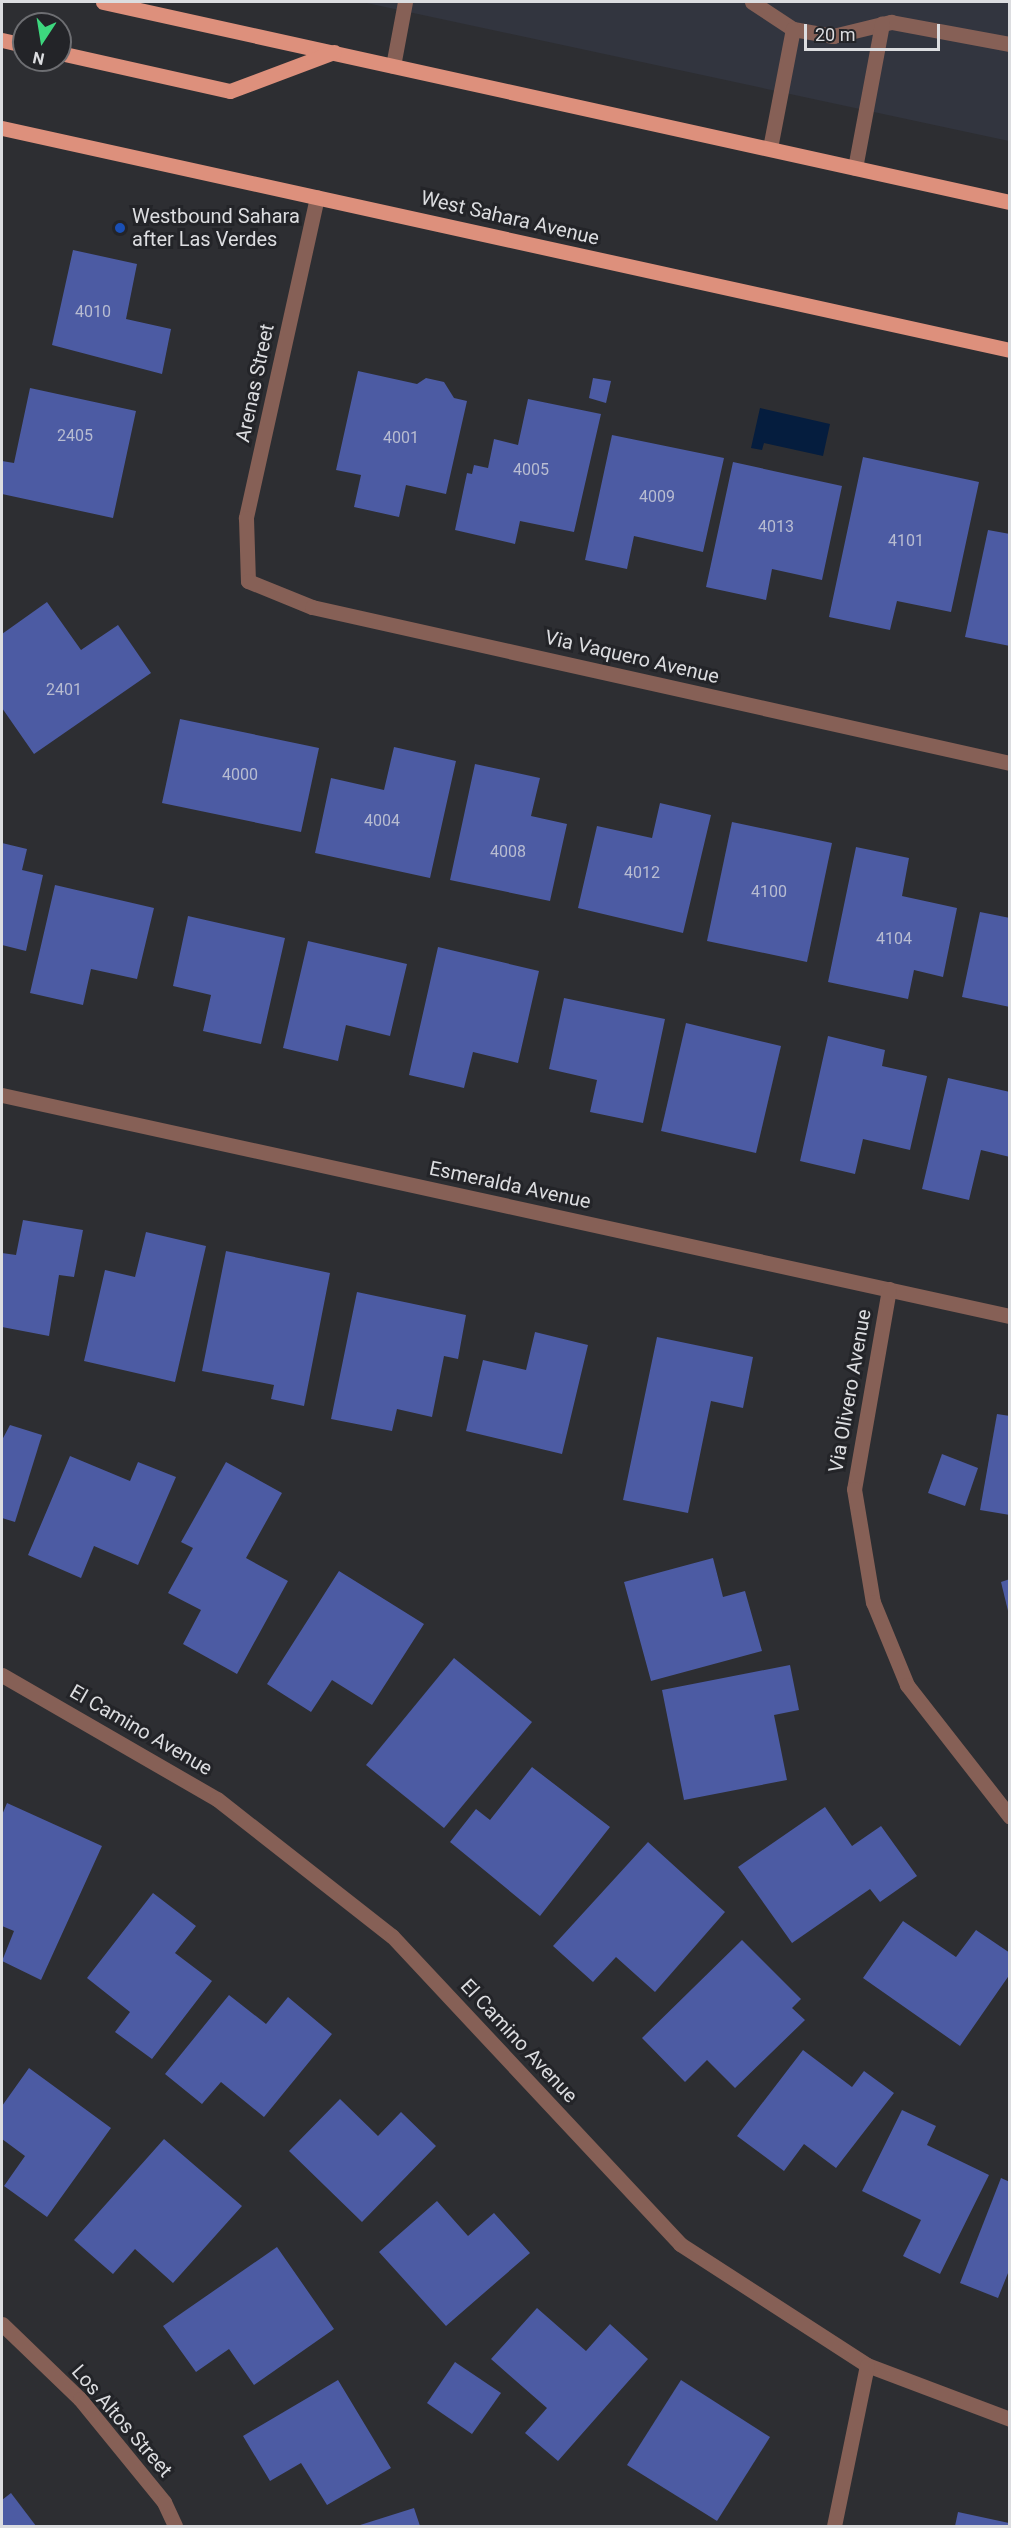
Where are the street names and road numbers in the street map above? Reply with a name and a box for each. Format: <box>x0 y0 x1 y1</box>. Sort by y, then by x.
street label: West Sahara Avenue <box>419 186 601 250</box>
street label: Arenas Street <box>231 322 279 444</box>
street label: Via Vaquero Avenue <box>543 625 721 689</box>
street label: Esmeralda Avenue <box>427 1156 593 1214</box>
street label: Via Olivero Avenue <box>824 1307 876 1475</box>
street label: El Camino Avenue <box>66 1680 216 1780</box>
street label: El Camino Avenue <box>456 1974 582 2108</box>
street label: Los Altos Street <box>67 2360 177 2482</box>

